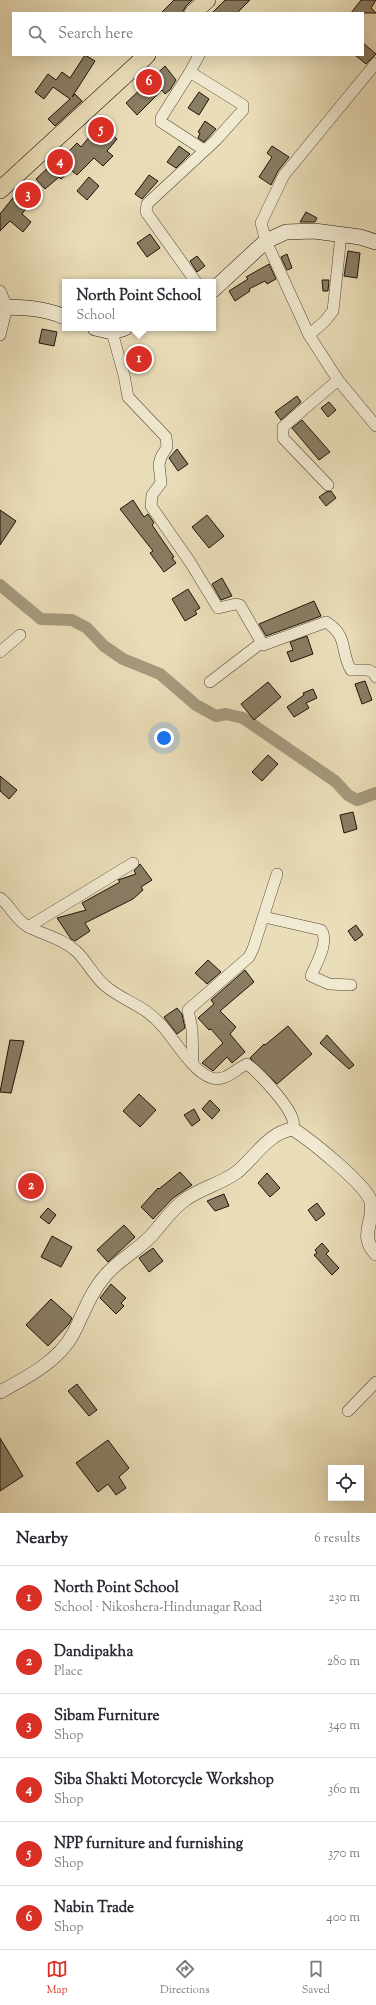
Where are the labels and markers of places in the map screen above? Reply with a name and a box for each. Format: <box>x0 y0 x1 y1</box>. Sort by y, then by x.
pin: 6 <box>136 67 162 97</box>
pin: 5 <box>88 115 114 145</box>
pin: 4 <box>47 147 73 177</box>
pin: 3 <box>15 180 41 210</box>
pin: 1 <box>126 344 152 374</box>
pin: 2 <box>18 1171 44 1201</box>

